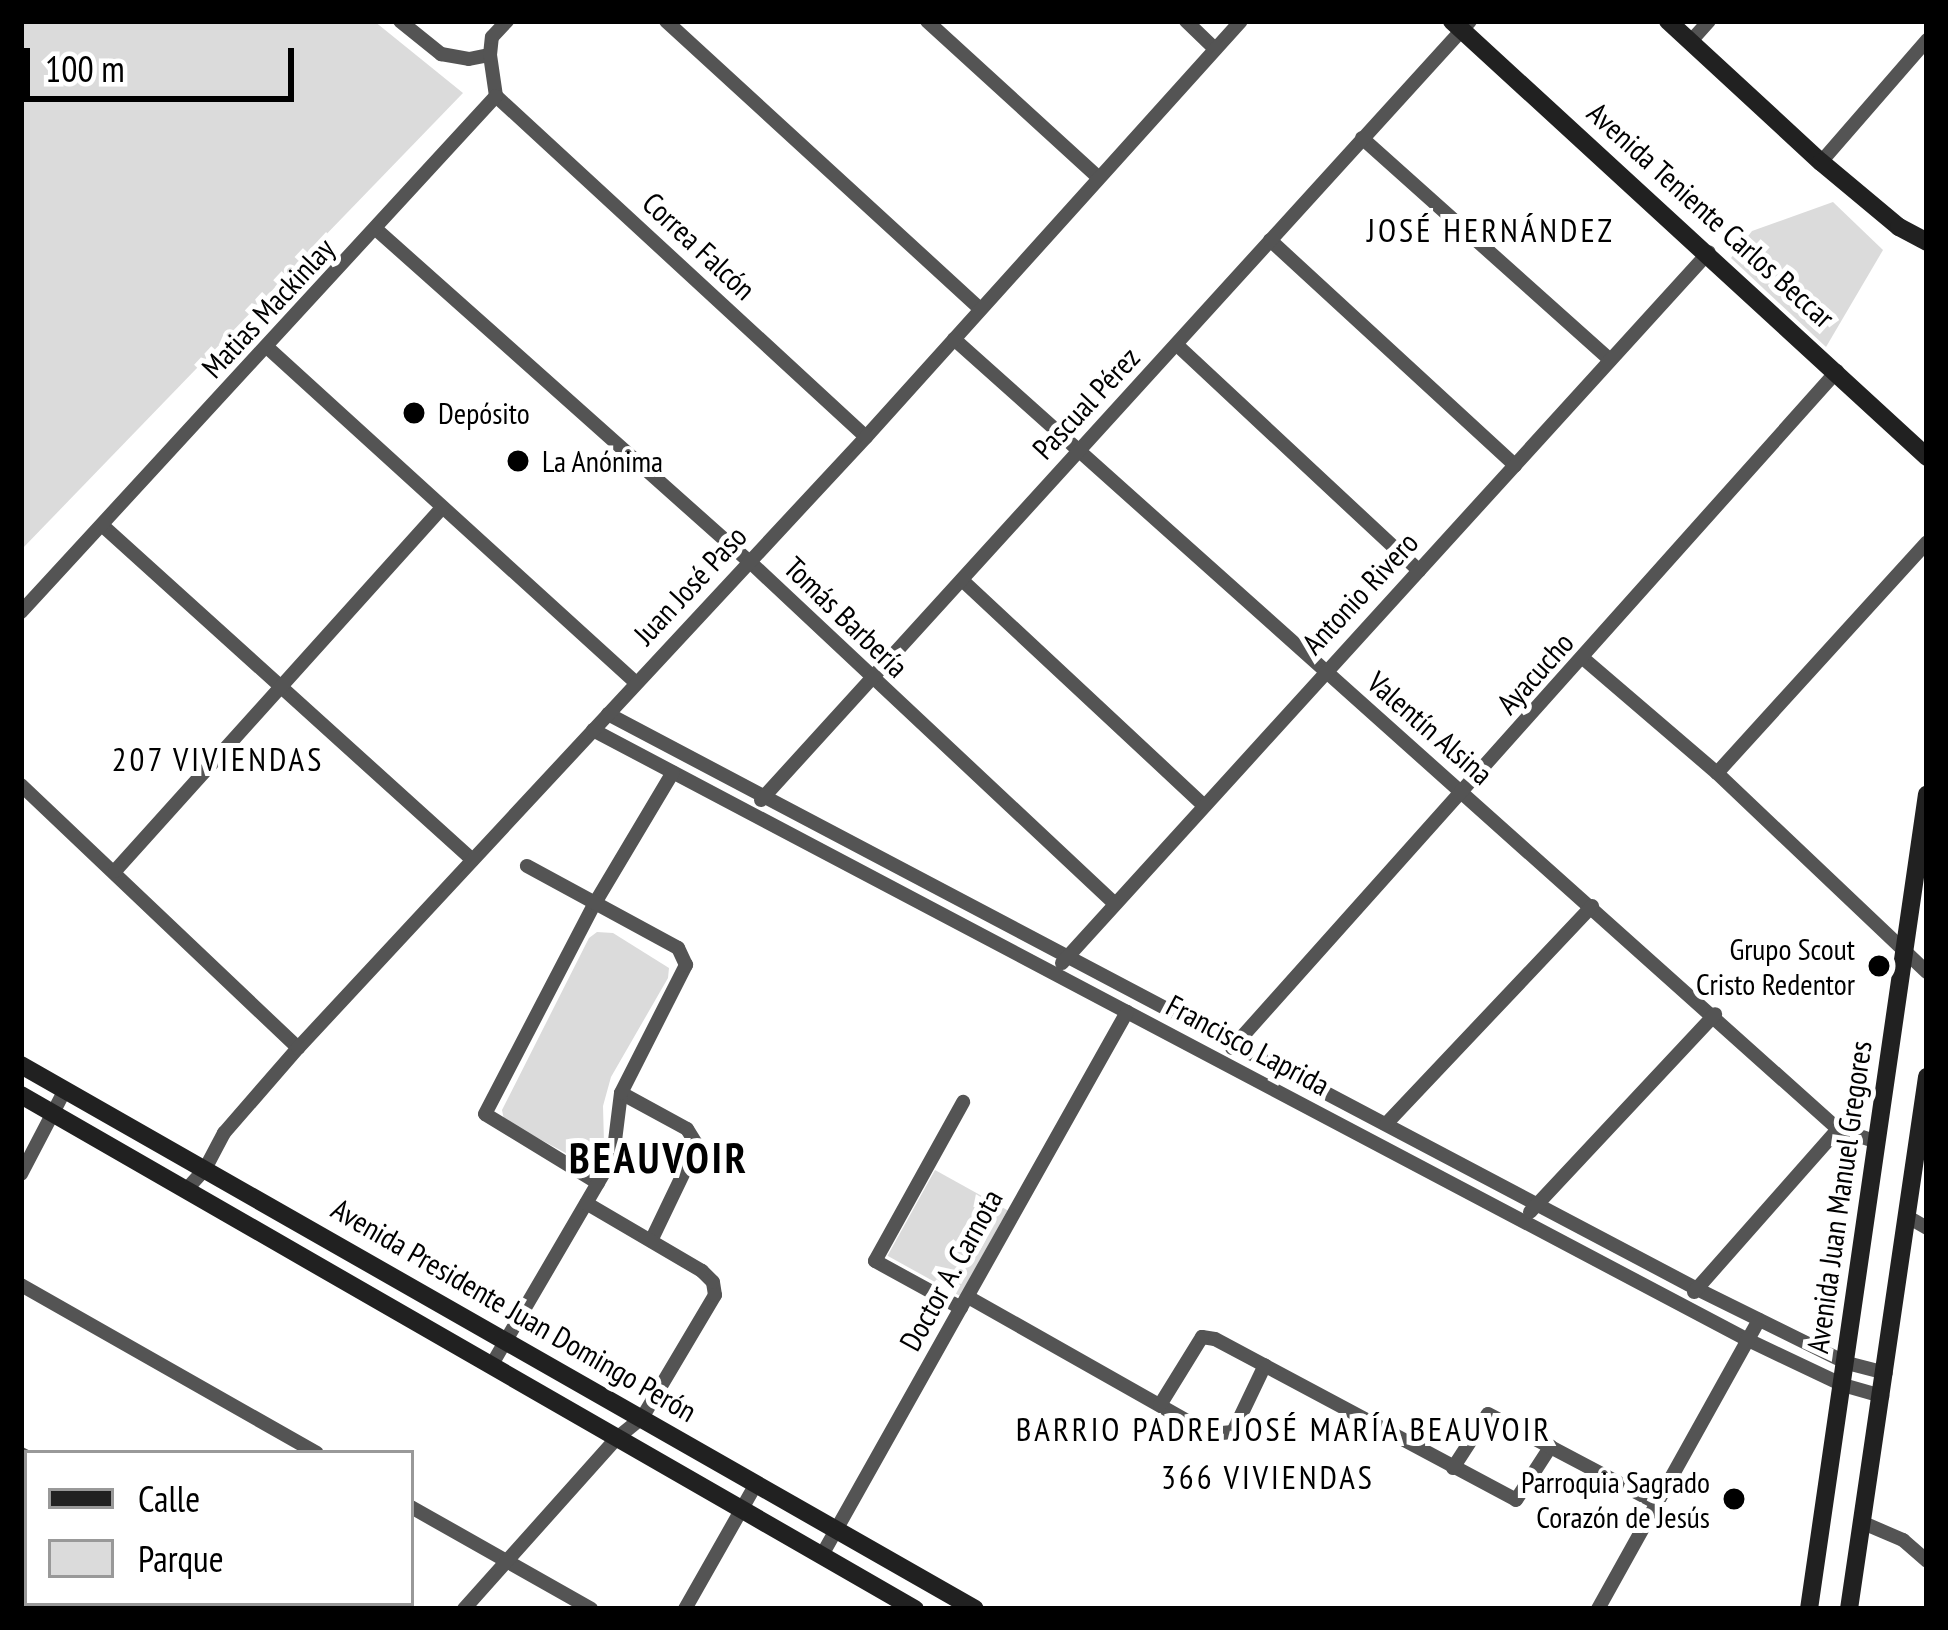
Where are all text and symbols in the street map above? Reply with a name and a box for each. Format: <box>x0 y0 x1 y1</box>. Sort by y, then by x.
scale bar <box>30 24 300 98</box>
text: 100 m <box>45 45 125 92</box>
street label: Avenida Teniente Carlos Beccar <box>1580 94 1842 336</box>
street label: Correa Falcón <box>635 185 763 307</box>
district label: JOSÉ HERNÁNDEZ <box>1367 210 1615 250</box>
street label: Matias Mackinlay <box>194 231 342 385</box>
street label: Pascual Pérez <box>1025 339 1147 467</box>
place label: Depósito <box>438 395 530 431</box>
marker: Depósito <box>401 400 427 426</box>
place label: La Anónima <box>542 443 664 479</box>
marker: La Anónima <box>505 448 531 474</box>
street label: Juan José Paso <box>626 518 754 652</box>
street label: Antonio Rivero <box>1295 525 1425 661</box>
street label: Tomás Barbería <box>777 549 915 685</box>
street label: Ayacucho <box>1489 625 1581 721</box>
street label: Valentín Alsina <box>1360 664 1500 792</box>
district label: 207 VIVIENDAS <box>111 739 325 779</box>
place label: Grupo Scout Cristo Redentor <box>1696 931 1855 1002</box>
marker: Grupo Scout Cristo Redentor <box>1866 953 1892 979</box>
street label: Francisco Laprida <box>1160 987 1336 1103</box>
street label: Avenida Juan Manuel Gregores <box>1799 1039 1879 1355</box>
district label: BEAUVOIR <box>569 1133 749 1183</box>
street label: Doctor A. Carnota <box>891 1182 1011 1358</box>
street label: Avenida Presidente Juan Domingo Perón <box>325 1191 703 1429</box>
district label: BARRIO PADRE JOSÉ MARÍA BEAUVOIR <box>1015 1409 1553 1449</box>
legend <box>24 1450 414 1606</box>
district label: 366 VIVIENDAS <box>1161 1457 1375 1497</box>
place label: Parroquia Sagrado Corazón de Jesús <box>1521 1464 1710 1534</box>
text: Calle <box>138 1475 200 1522</box>
marker: Parroquia Sagrado Corazón de Jesús <box>1721 1486 1747 1512</box>
text: Parque <box>138 1535 224 1582</box>

